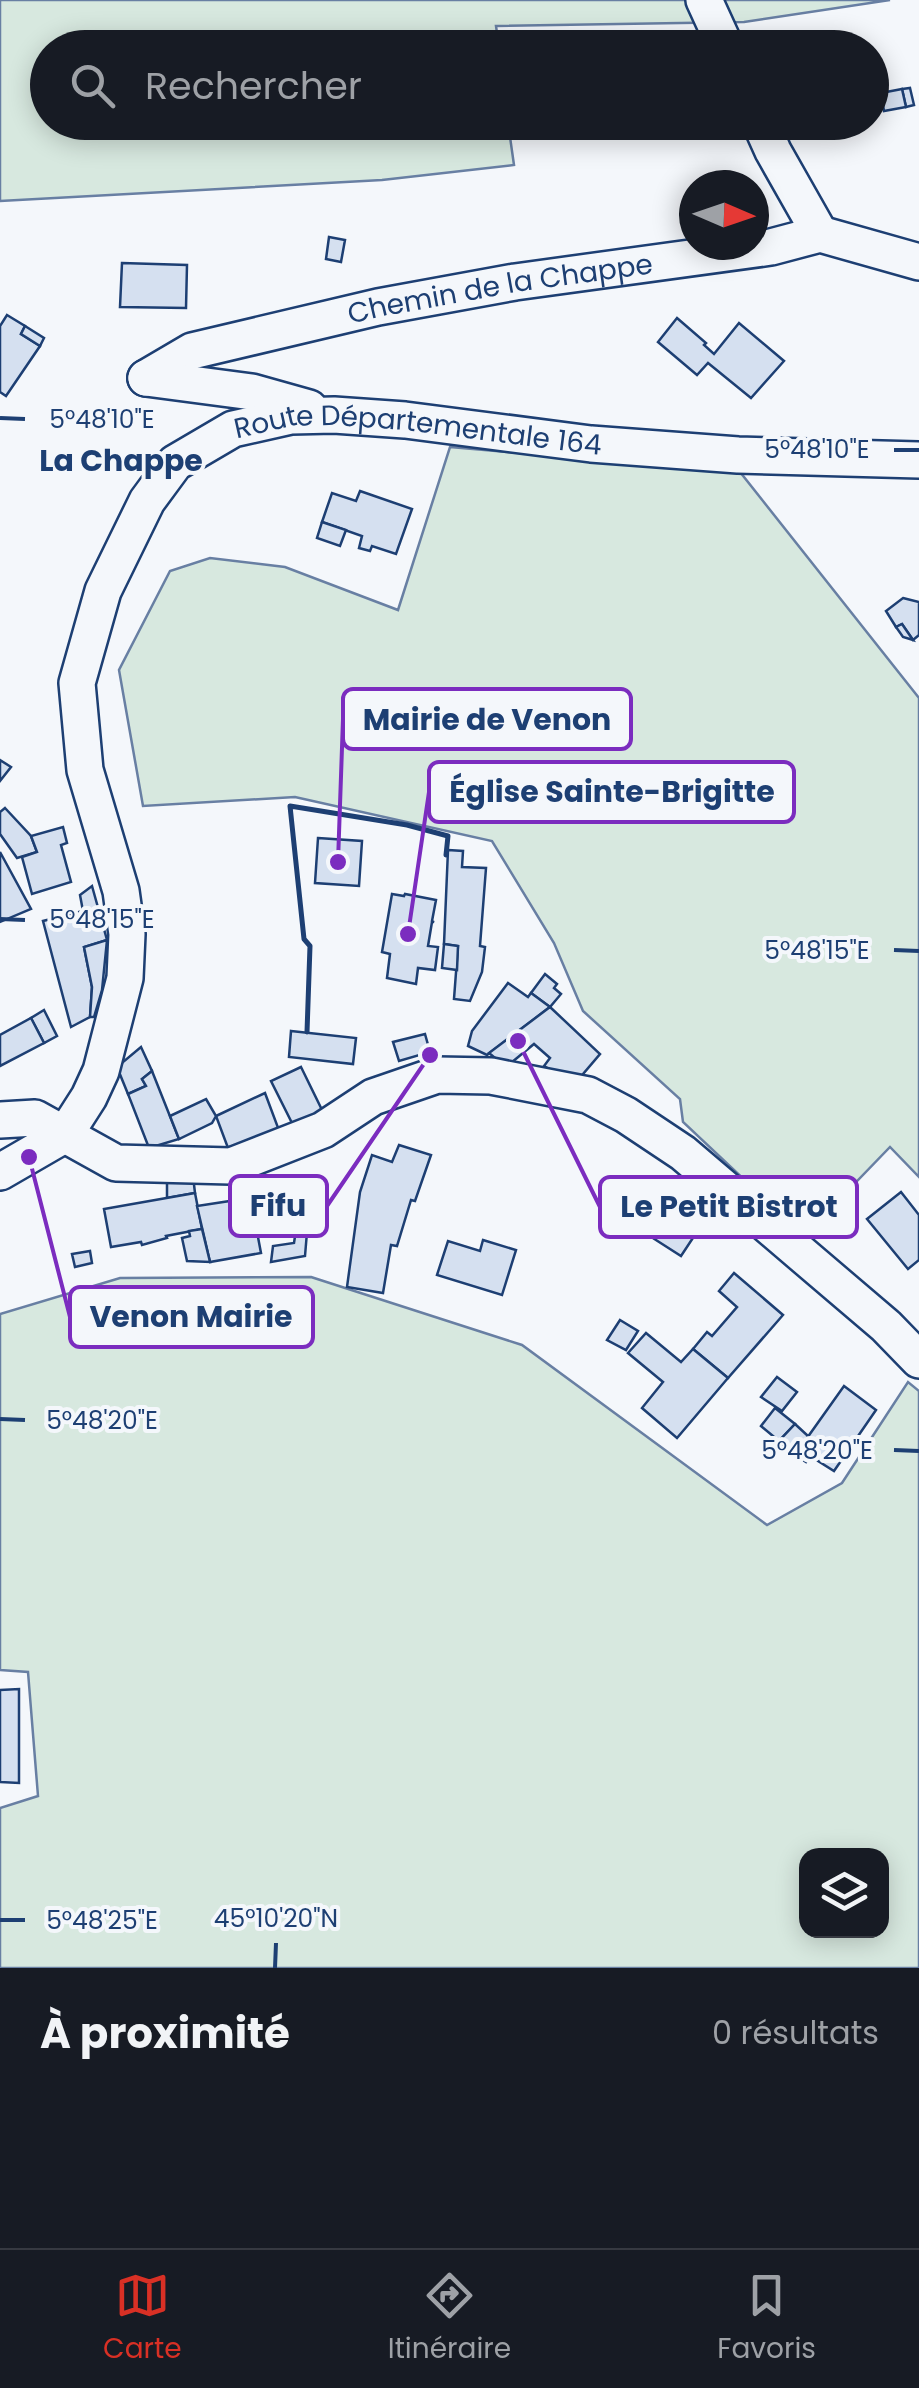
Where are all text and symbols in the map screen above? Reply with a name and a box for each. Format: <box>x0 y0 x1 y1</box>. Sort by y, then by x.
search box <box>30 30 889 140</box>
icon: search <box>65 58 120 113</box>
text: Rechercher <box>145 59 362 112</box>
north arrow <box>679 170 769 260</box>
street label: Chemin de la Chappe <box>343 244 655 333</box>
street label: Route Départementale 164 <box>230 395 603 464</box>
text: 5°48'10"E <box>49 402 155 437</box>
text: 5°48'10"E <box>764 432 870 467</box>
district label: La Chappe <box>39 439 203 482</box>
callout: Mairie de Venon <box>343 689 631 749</box>
text: Mairie de Venon <box>363 698 611 741</box>
callout: Église Sainte-Brigitte <box>429 762 794 822</box>
text: Église Sainte-Brigitte <box>449 770 775 813</box>
text: 5°48'15"E <box>49 902 155 937</box>
text: 5°48'15"E <box>764 933 870 968</box>
callout: Fifu <box>230 1176 327 1236</box>
callout: Le Petit Bistrot <box>600 1177 857 1237</box>
text: Fifu <box>250 1184 306 1227</box>
text: Le Petit Bistrot <box>620 1185 838 1228</box>
callout: Venon Mairie <box>70 1287 313 1347</box>
text: Venon Mairie <box>89 1295 293 1338</box>
text: 5°48'20"E <box>46 1403 158 1438</box>
text: 5°48'20"E <box>761 1433 873 1468</box>
map controls <box>799 1848 889 1938</box>
button: layers <box>799 1848 889 1938</box>
text: 45°10'20"N <box>214 1901 338 1936</box>
text: 5°48'25"E <box>46 1903 158 1938</box>
text: À proximité <box>40 2004 290 2063</box>
text: 0 résultats <box>712 2010 879 2055</box>
tab: Carte <box>103 2268 182 2370</box>
tab: Itinéraire <box>388 2268 511 2370</box>
tab: Favoris <box>717 2268 816 2370</box>

